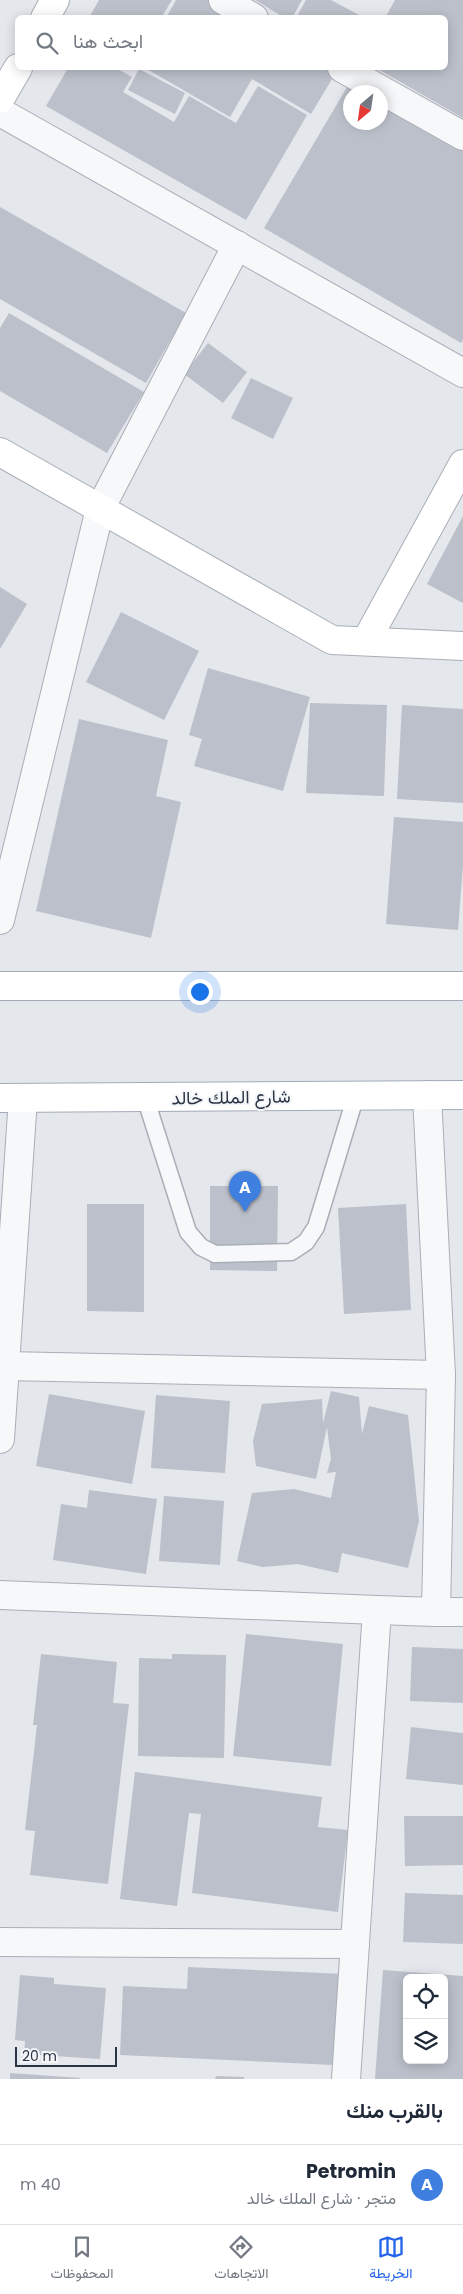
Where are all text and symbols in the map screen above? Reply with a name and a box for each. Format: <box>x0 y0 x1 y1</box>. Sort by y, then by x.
search box <box>15 15 448 70</box>
text: ابحث هنا <box>73 28 143 55</box>
icon: search <box>33 29 61 57</box>
north arrow <box>343 85 388 130</box>
your location <box>187 979 213 1005</box>
street label: شارع الملك خالد <box>171 1083 291 1111</box>
pin: A <box>229 1171 261 1212</box>
map controls <box>403 1974 448 2064</box>
button: locate <box>403 1974 448 2019</box>
button: layers <box>403 2019 448 2064</box>
scale bar <box>15 2044 118 2067</box>
text: 20 m <box>22 2046 57 2066</box>
text: بالقرب منك <box>346 2096 443 2125</box>
text: Petromin <box>306 2158 396 2185</box>
text: 40 m <box>20 2173 61 2196</box>
text: A <box>421 2173 433 2196</box>
text: متجر · شارع الملك خالد <box>247 2187 396 2210</box>
tab: المحفوظات <box>50 2233 113 2286</box>
tab: الاتجاهات <box>214 2233 269 2286</box>
tab: الخريطة <box>369 2233 413 2286</box>

